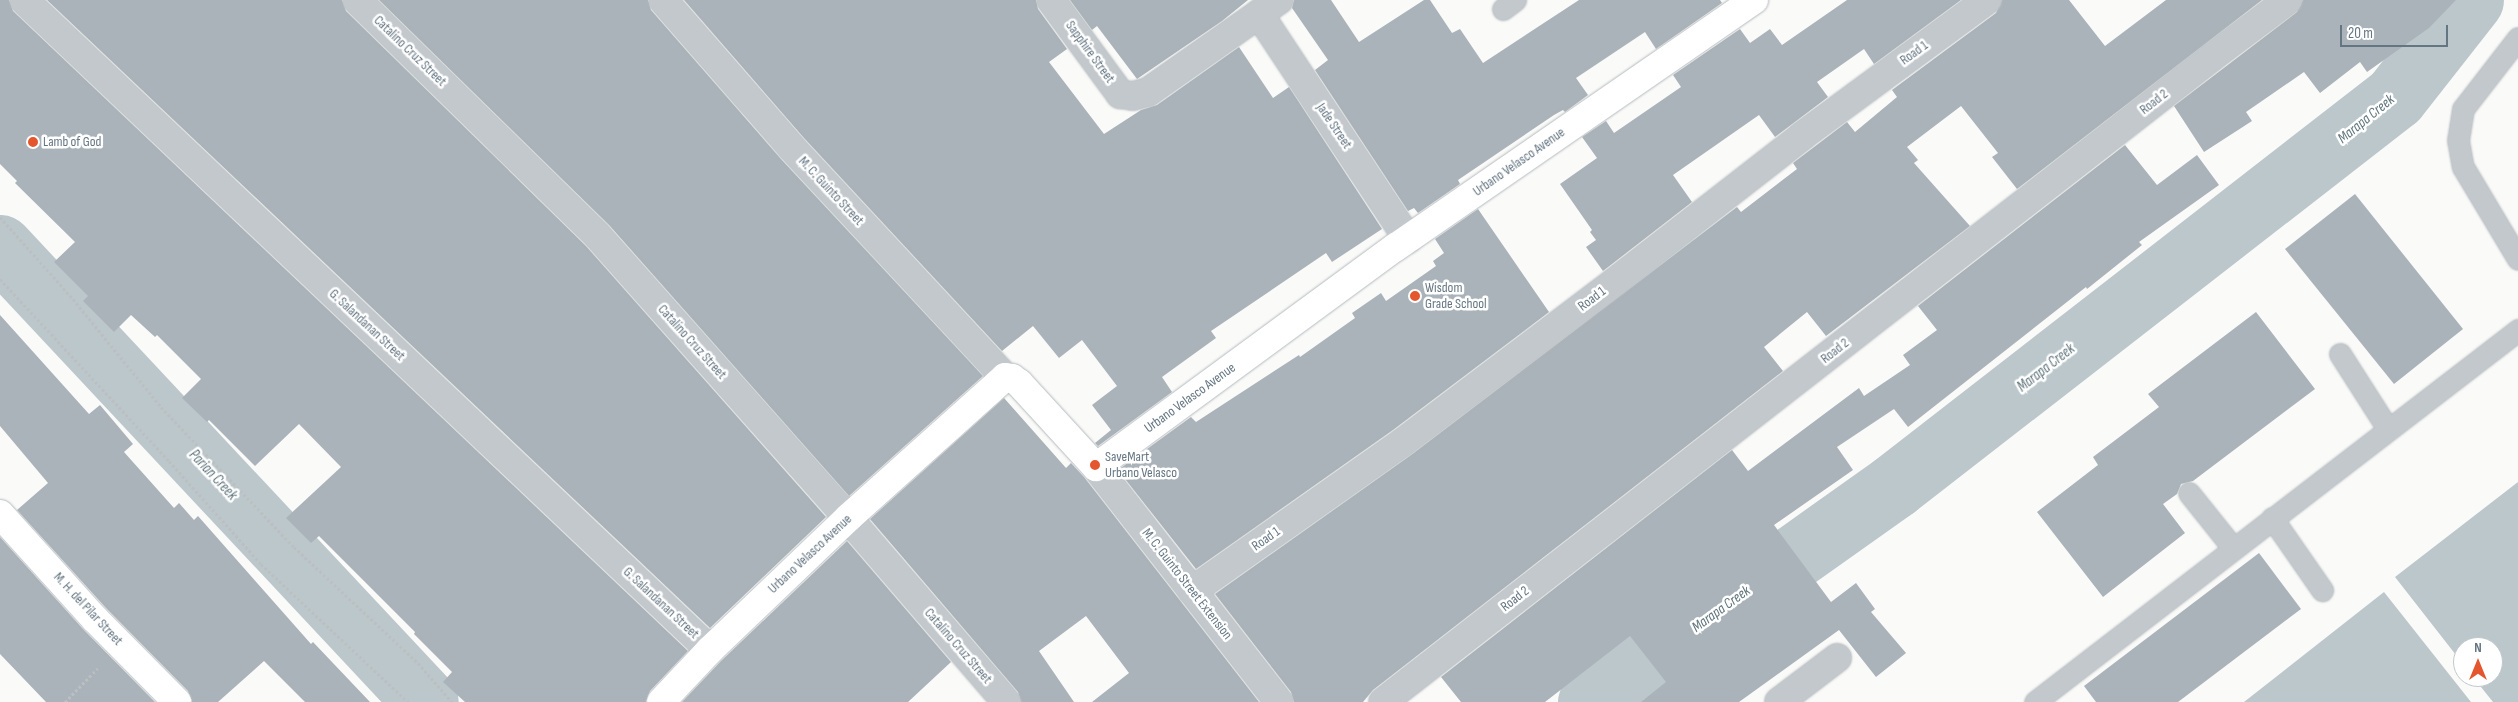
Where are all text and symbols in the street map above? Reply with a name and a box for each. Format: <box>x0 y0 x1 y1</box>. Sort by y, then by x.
street label: Catalino Cruz Street <box>370 12 450 90</box>
scale bar <box>2343 15 2450 47</box>
street label: Sapphire Street <box>1062 18 1118 86</box>
text: 20 m <box>2348 24 2373 43</box>
street label: Road 1 <box>1897 37 1931 69</box>
street label: Road 2 <box>2136 86 2172 118</box>
water label: Marapa Creek <box>2334 91 2398 147</box>
street label: Jade Street <box>1313 100 1355 152</box>
street label: Urbano Velasco Avenue <box>1470 124 1568 200</box>
place label: Lamb of God <box>43 134 101 150</box>
marker: Lamb of God <box>27 136 39 148</box>
street label: M. C. Guinto Street <box>795 153 867 229</box>
place label: Wisdom Grade School <box>1425 280 1487 312</box>
street label: Road 1 <box>1575 283 1609 315</box>
street label: G. Salandanan Street <box>326 286 408 364</box>
marker: Wisdom Grade School <box>1409 290 1421 302</box>
street label: Catalino Cruz Street <box>654 301 730 383</box>
street label: Road 2 <box>1817 335 1853 367</box>
water label: Marapa Creek <box>2014 340 2078 396</box>
street label: Urbano Velasco Avenue <box>1141 359 1239 437</box>
water label: Parian Creek <box>185 446 241 504</box>
place label: SaveMart Urbano Velasco <box>1105 449 1177 482</box>
marker: SaveMart Urbano Velasco <box>1089 459 1101 471</box>
street label: Urbano Velasco Avenue <box>765 511 855 597</box>
street label: Road 1 <box>1249 523 1283 555</box>
street label: M. C. Guinto Street Extension <box>1138 525 1236 643</box>
street label: G. Salandanan Street <box>620 564 702 642</box>
street label: M. H. del Pilar Street <box>50 569 126 649</box>
water label: Marapa Creek <box>1688 582 1754 636</box>
street label: Road 2 <box>1497 583 1533 615</box>
street label: Catalino Cruz Street <box>921 605 995 687</box>
north arrow <box>2453 637 2503 687</box>
text: N <box>2474 639 2482 656</box>

